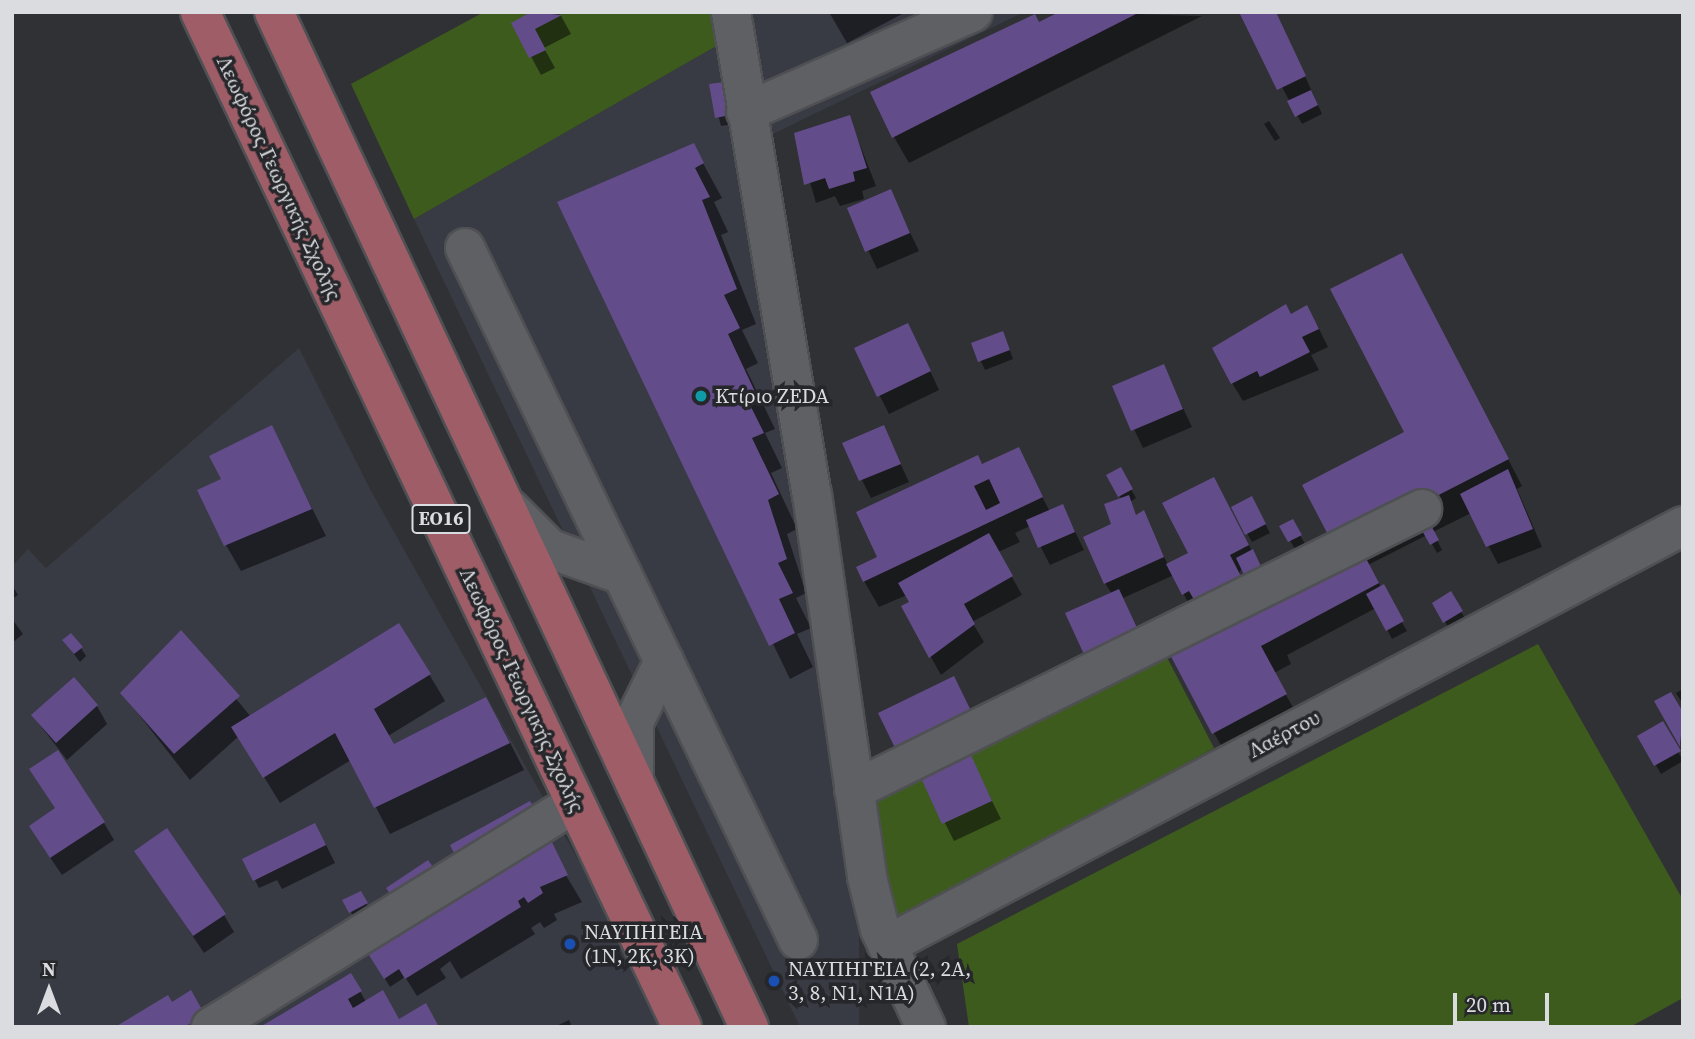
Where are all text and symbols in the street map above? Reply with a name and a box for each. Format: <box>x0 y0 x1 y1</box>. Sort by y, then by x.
street label: Λεωφόρος Γεωργικής Σχολής <box>211 52 347 304</box>
place label: Κτίριο ZEDA <box>715 383 829 409</box>
marker: Κτίριο ZEDA <box>693 388 709 404</box>
road number: ΕΟ16 <box>411 504 471 534</box>
street label: Λεωφόρος Γεωργικής Σχολής <box>454 564 590 816</box>
street label: Λαέρτου <box>1244 705 1324 763</box>
place label: ΝΑΥΠΗΓΕΙΑ (1Ν, 2Κ, 3Κ) <box>584 919 703 969</box>
marker: ΝΑΥΠΗΓΕΙΑ (1Ν, 2Κ, 3Κ) <box>562 936 578 952</box>
north arrow <box>14 955 84 1025</box>
text: N <box>42 956 56 982</box>
place label: ΝΑΥΠΗΓΕΙΑ (2, 2Α, 3, 8, Ν1, Ν1Α) <box>788 956 971 1006</box>
marker: ΝΑΥΠΗΓΕΙΑ (2, 2Α, 3, 8, Ν1, Ν1Α) <box>766 973 782 989</box>
scale bar <box>1457 979 1553 1023</box>
text: 20 m <box>1466 990 1511 1019</box>

